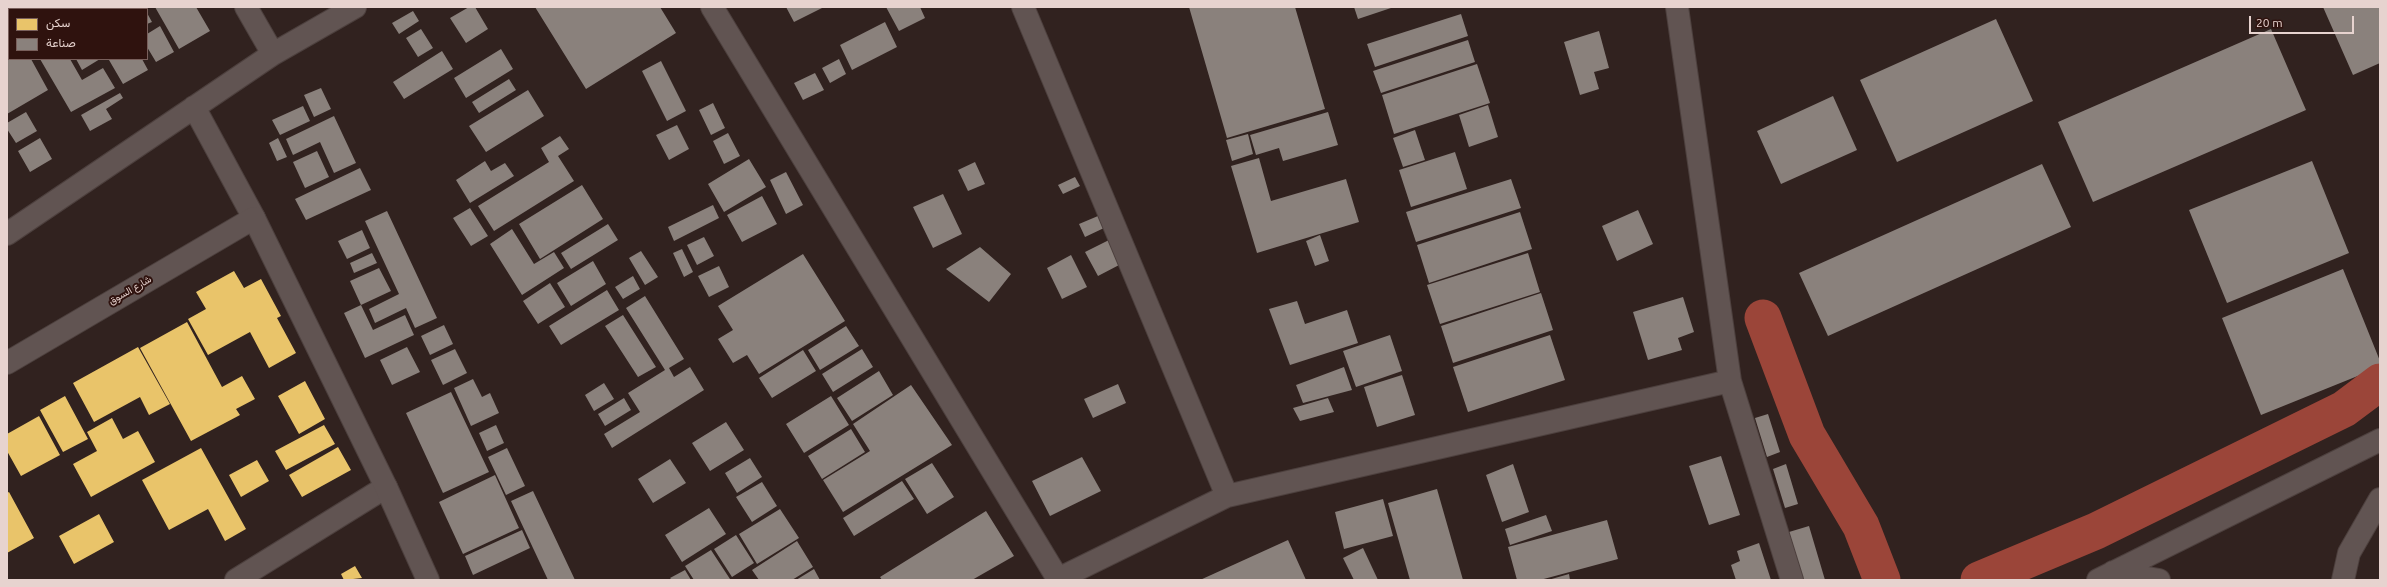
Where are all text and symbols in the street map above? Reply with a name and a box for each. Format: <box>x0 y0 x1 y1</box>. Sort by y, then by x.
legend <box>8 8 148 60</box>
scale bar <box>2251 8 2356 34</box>
text: سكن <box>46 16 70 29</box>
text: 20 m <box>2256 16 2283 29</box>
text: صناعة <box>46 36 76 49</box>
street label: شارع السوق <box>106 273 154 307</box>

